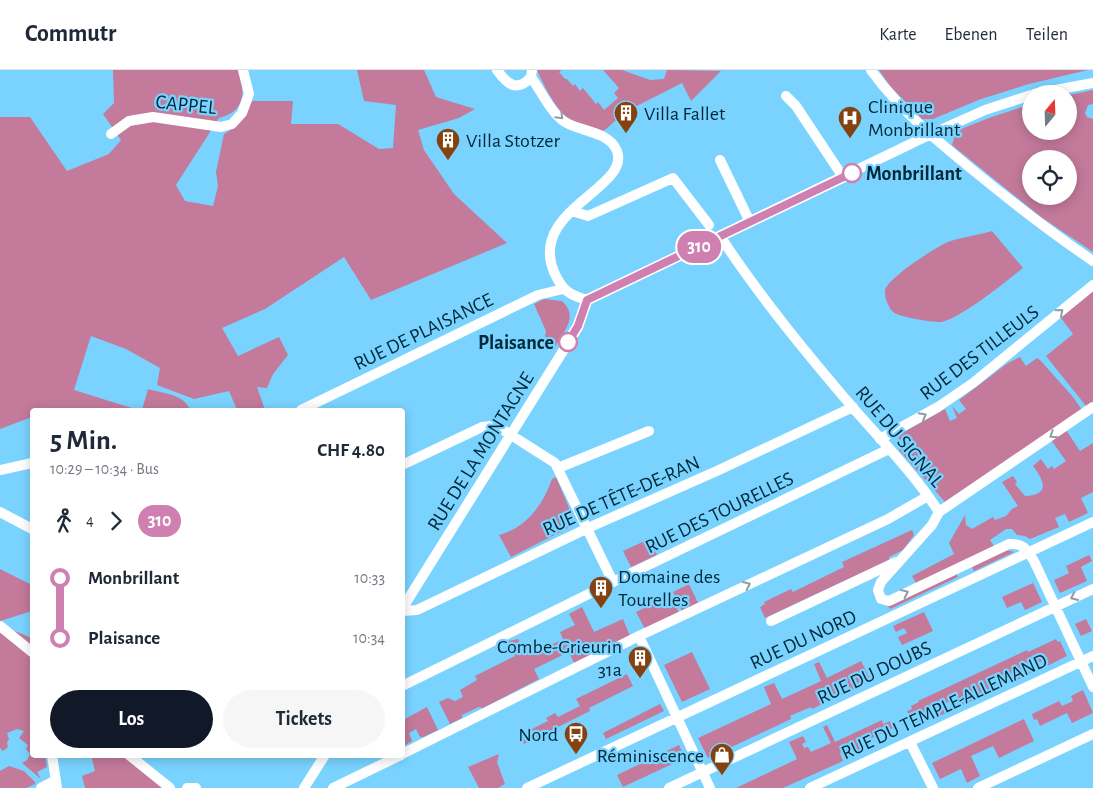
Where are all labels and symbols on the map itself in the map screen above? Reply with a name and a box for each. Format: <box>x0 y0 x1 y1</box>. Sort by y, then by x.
north arrow <box>1022 85 1078 140</box>
street label: CAPPEL <box>155 92 218 118</box>
place label: Clinique Monbrillant <box>868 97 961 140</box>
building icon: Villa Fallet <box>613 100 639 134</box>
place label: Villa Fallet <box>644 104 726 124</box>
hospital icon: Clinique Monbrillant <box>837 105 863 139</box>
one-way arrow <box>554 110 563 119</box>
building icon: Villa Stotzer <box>435 127 461 161</box>
place label: Villa Stotzer <box>466 131 560 151</box>
marker: Monbrillant <box>842 163 862 183</box>
place label: Monbrillant <box>866 164 962 184</box>
line badge: 310 <box>670 231 728 263</box>
street label: RUE DE PLAISANCE <box>351 289 496 374</box>
street label: RUE DES TILLEULS <box>916 302 1043 404</box>
one-way arrow <box>1055 308 1064 317</box>
marker: Plaisance <box>558 332 578 352</box>
place label: Plaisance <box>478 333 554 353</box>
street label: RUE DE LA MONTAGNE <box>424 369 538 534</box>
street label: RUE DU SIGNAL <box>851 382 947 491</box>
one-way arrow <box>917 412 926 422</box>
one-way arrow <box>1049 428 1058 438</box>
street label: RUE DE TÊTE-DE-RAN <box>539 451 703 540</box>
street label: RUE DES TOURELLES <box>642 468 797 557</box>
place label: Domaine des Tourelles <box>618 567 720 610</box>
building icon: Domaine des Tourelles <box>588 575 614 609</box>
one-way arrow <box>742 581 751 592</box>
one-way arrow <box>900 589 909 600</box>
one-way arrow <box>1070 591 1079 602</box>
street label: RUE DU NORD <box>747 607 860 673</box>
place label: Combe-Grieurin 31a <box>497 637 622 680</box>
street label: RUE DU DOUBS <box>814 638 934 708</box>
building icon: Combe-Grieurin 31a <box>627 645 653 679</box>
street label: RUE DU TEMPLE-ALLEMAND <box>838 650 1051 763</box>
bus stop icon: Nord <box>563 721 589 755</box>
place label: Nord <box>518 725 558 745</box>
shop icon: Réminiscence <box>709 742 735 776</box>
place label: Réminiscence <box>597 746 704 766</box>

